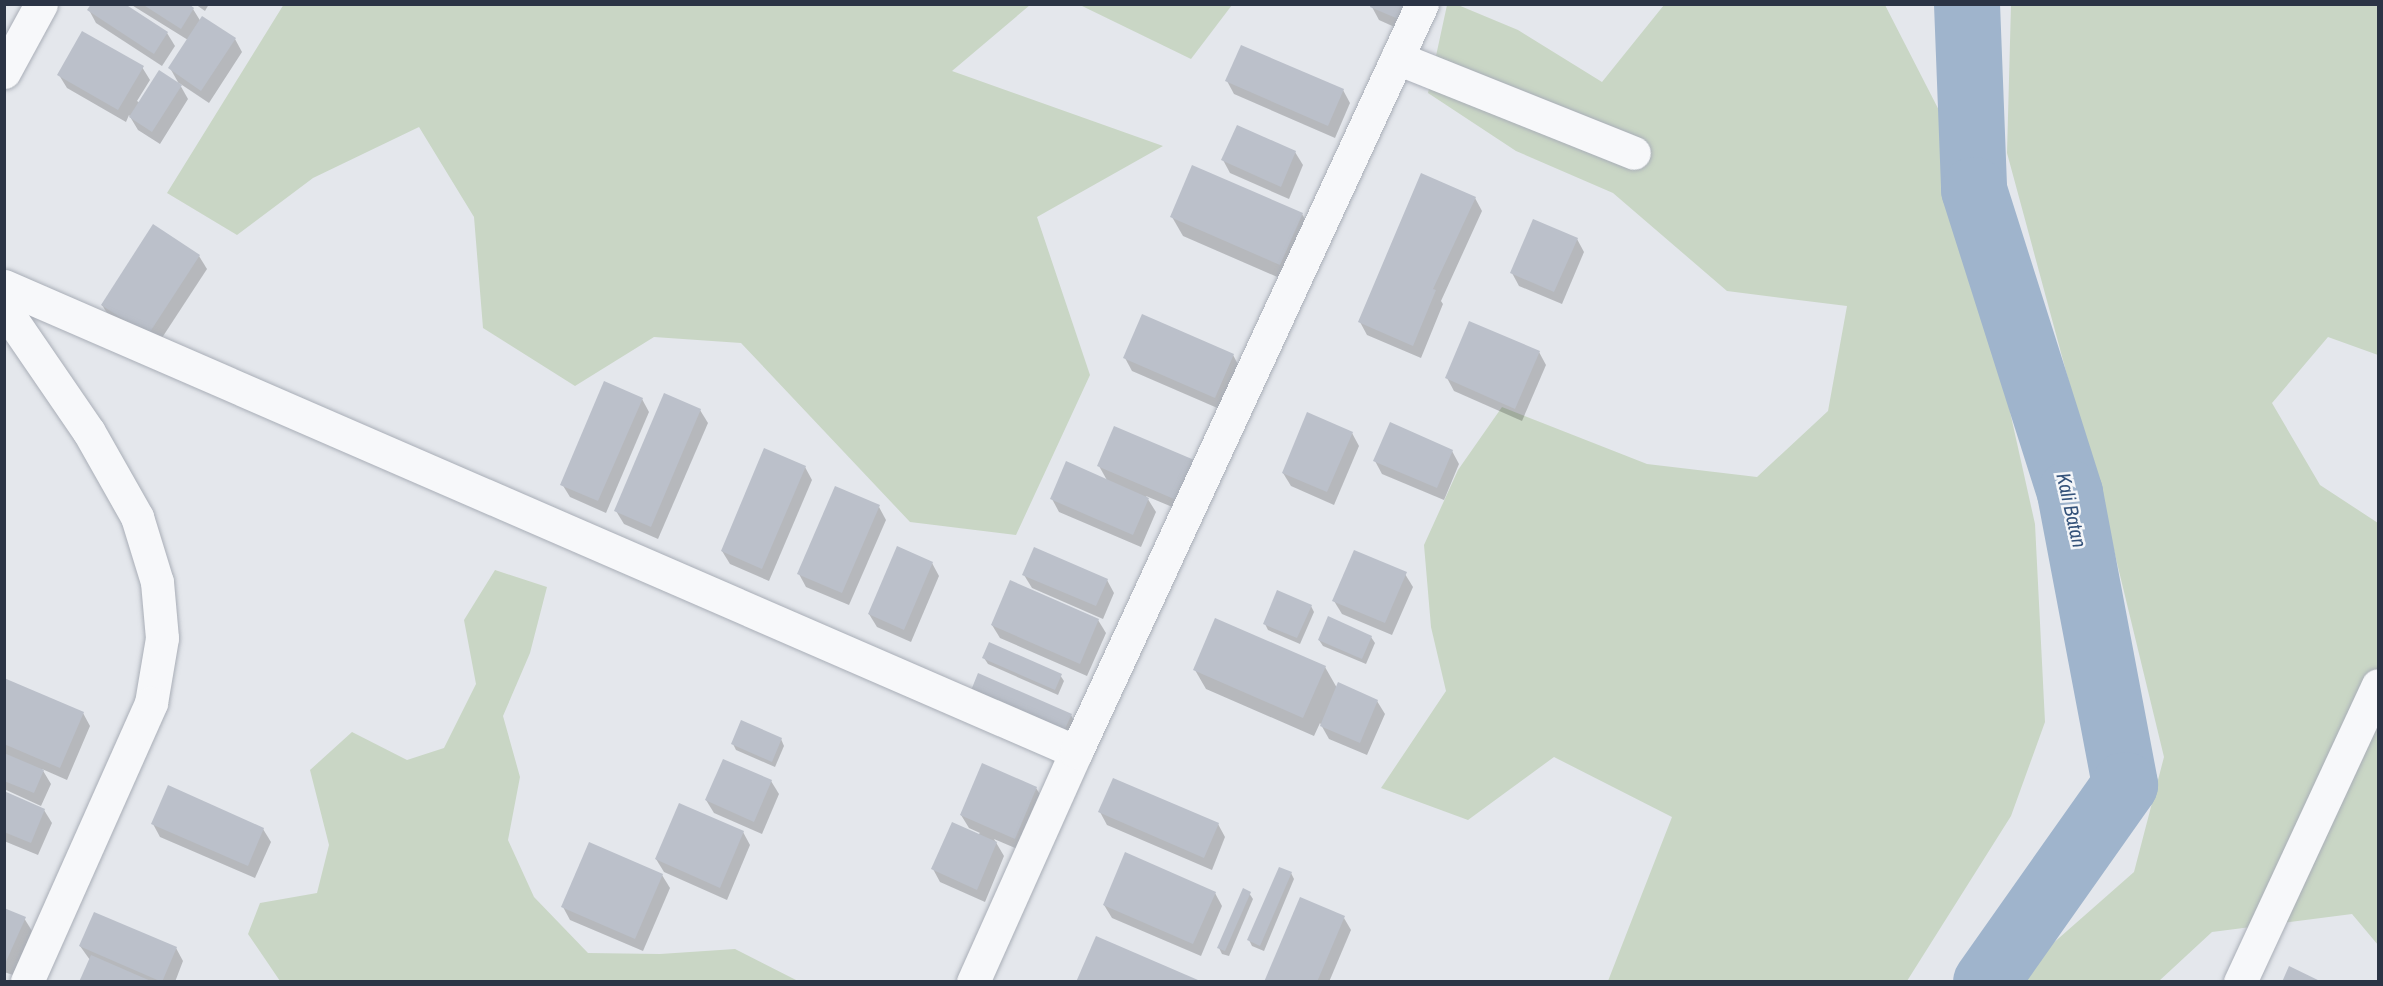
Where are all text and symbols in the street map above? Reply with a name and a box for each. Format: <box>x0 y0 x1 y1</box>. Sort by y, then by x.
water label: Kali Batan <box>2052 470 2092 550</box>

